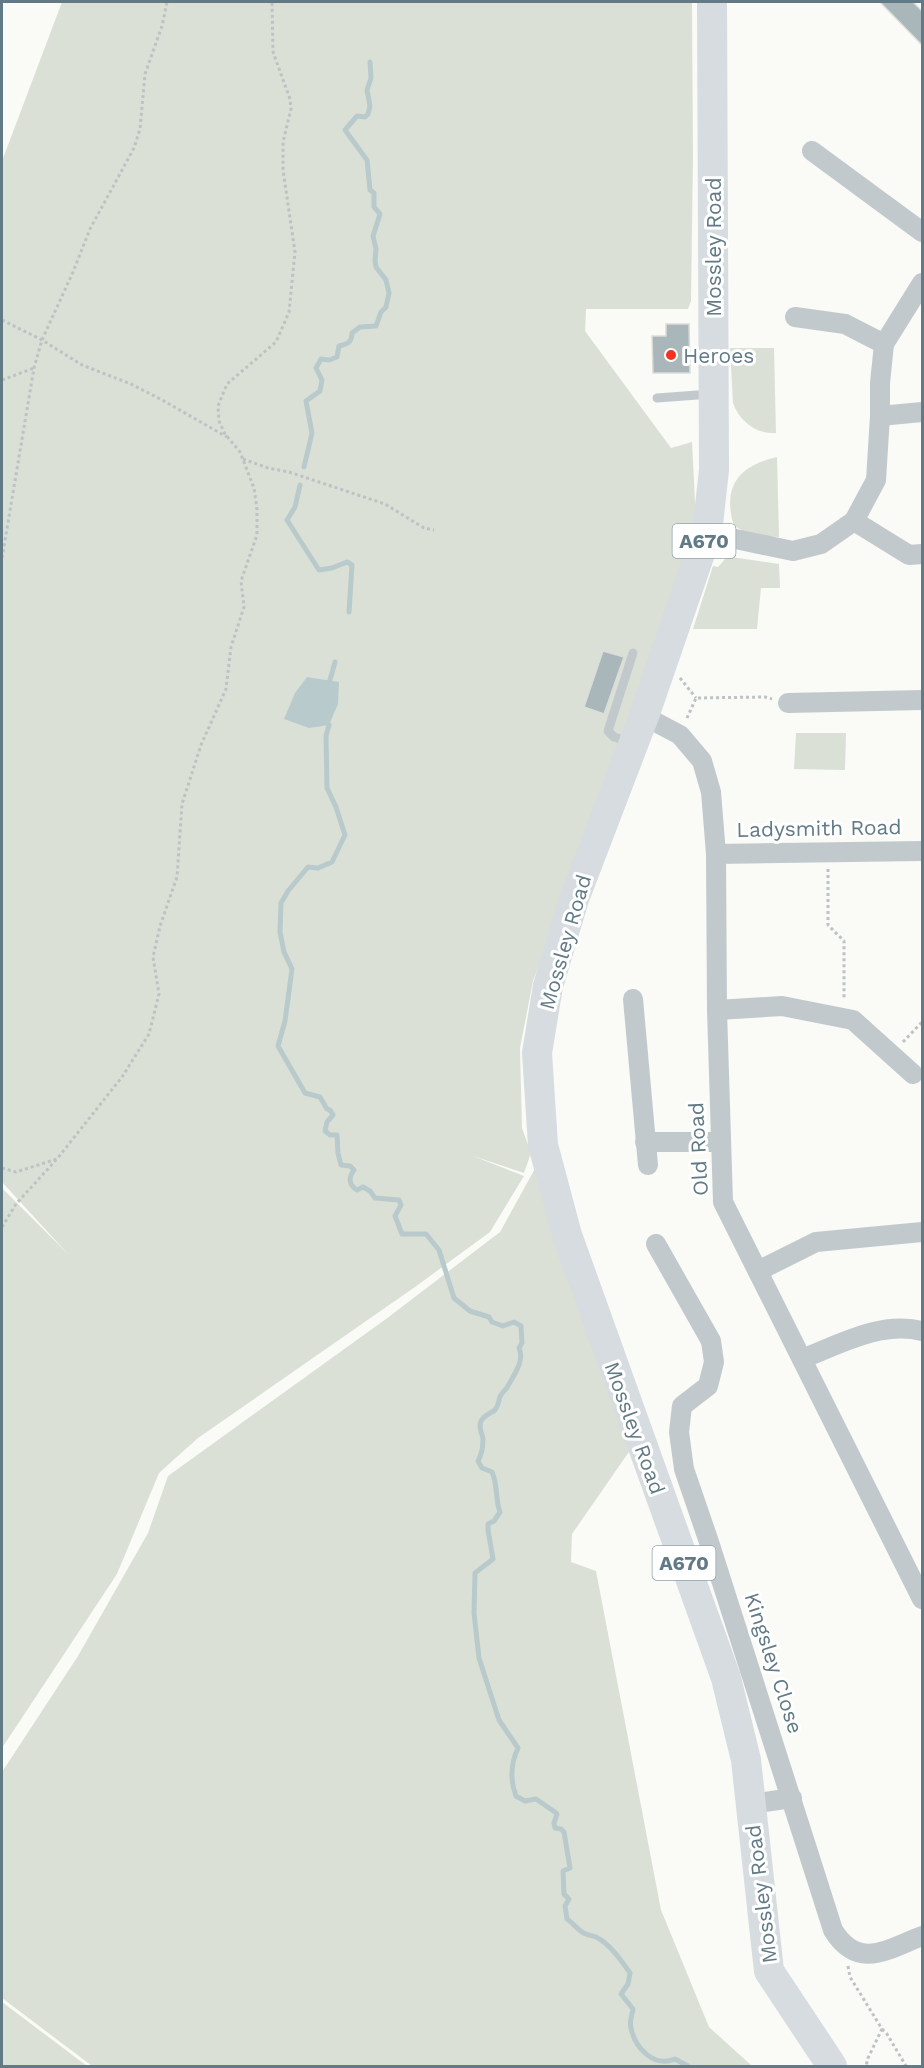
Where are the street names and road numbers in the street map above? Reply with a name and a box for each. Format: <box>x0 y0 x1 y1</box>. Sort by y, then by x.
street label: Mossley Road <box>701 177 726 317</box>
road number: A670 <box>672 524 736 558</box>
street label: Ladysmith Road <box>736 814 902 842</box>
street label: Mossley Road <box>534 872 596 1012</box>
street label: Old Road <box>683 1102 713 1196</box>
street label: Mossley Road <box>599 1358 671 1498</box>
road number: A670 <box>652 1546 716 1580</box>
street label: Kingsley Close <box>739 1589 809 1737</box>
street label: Mossley Road <box>740 1823 782 1965</box>

